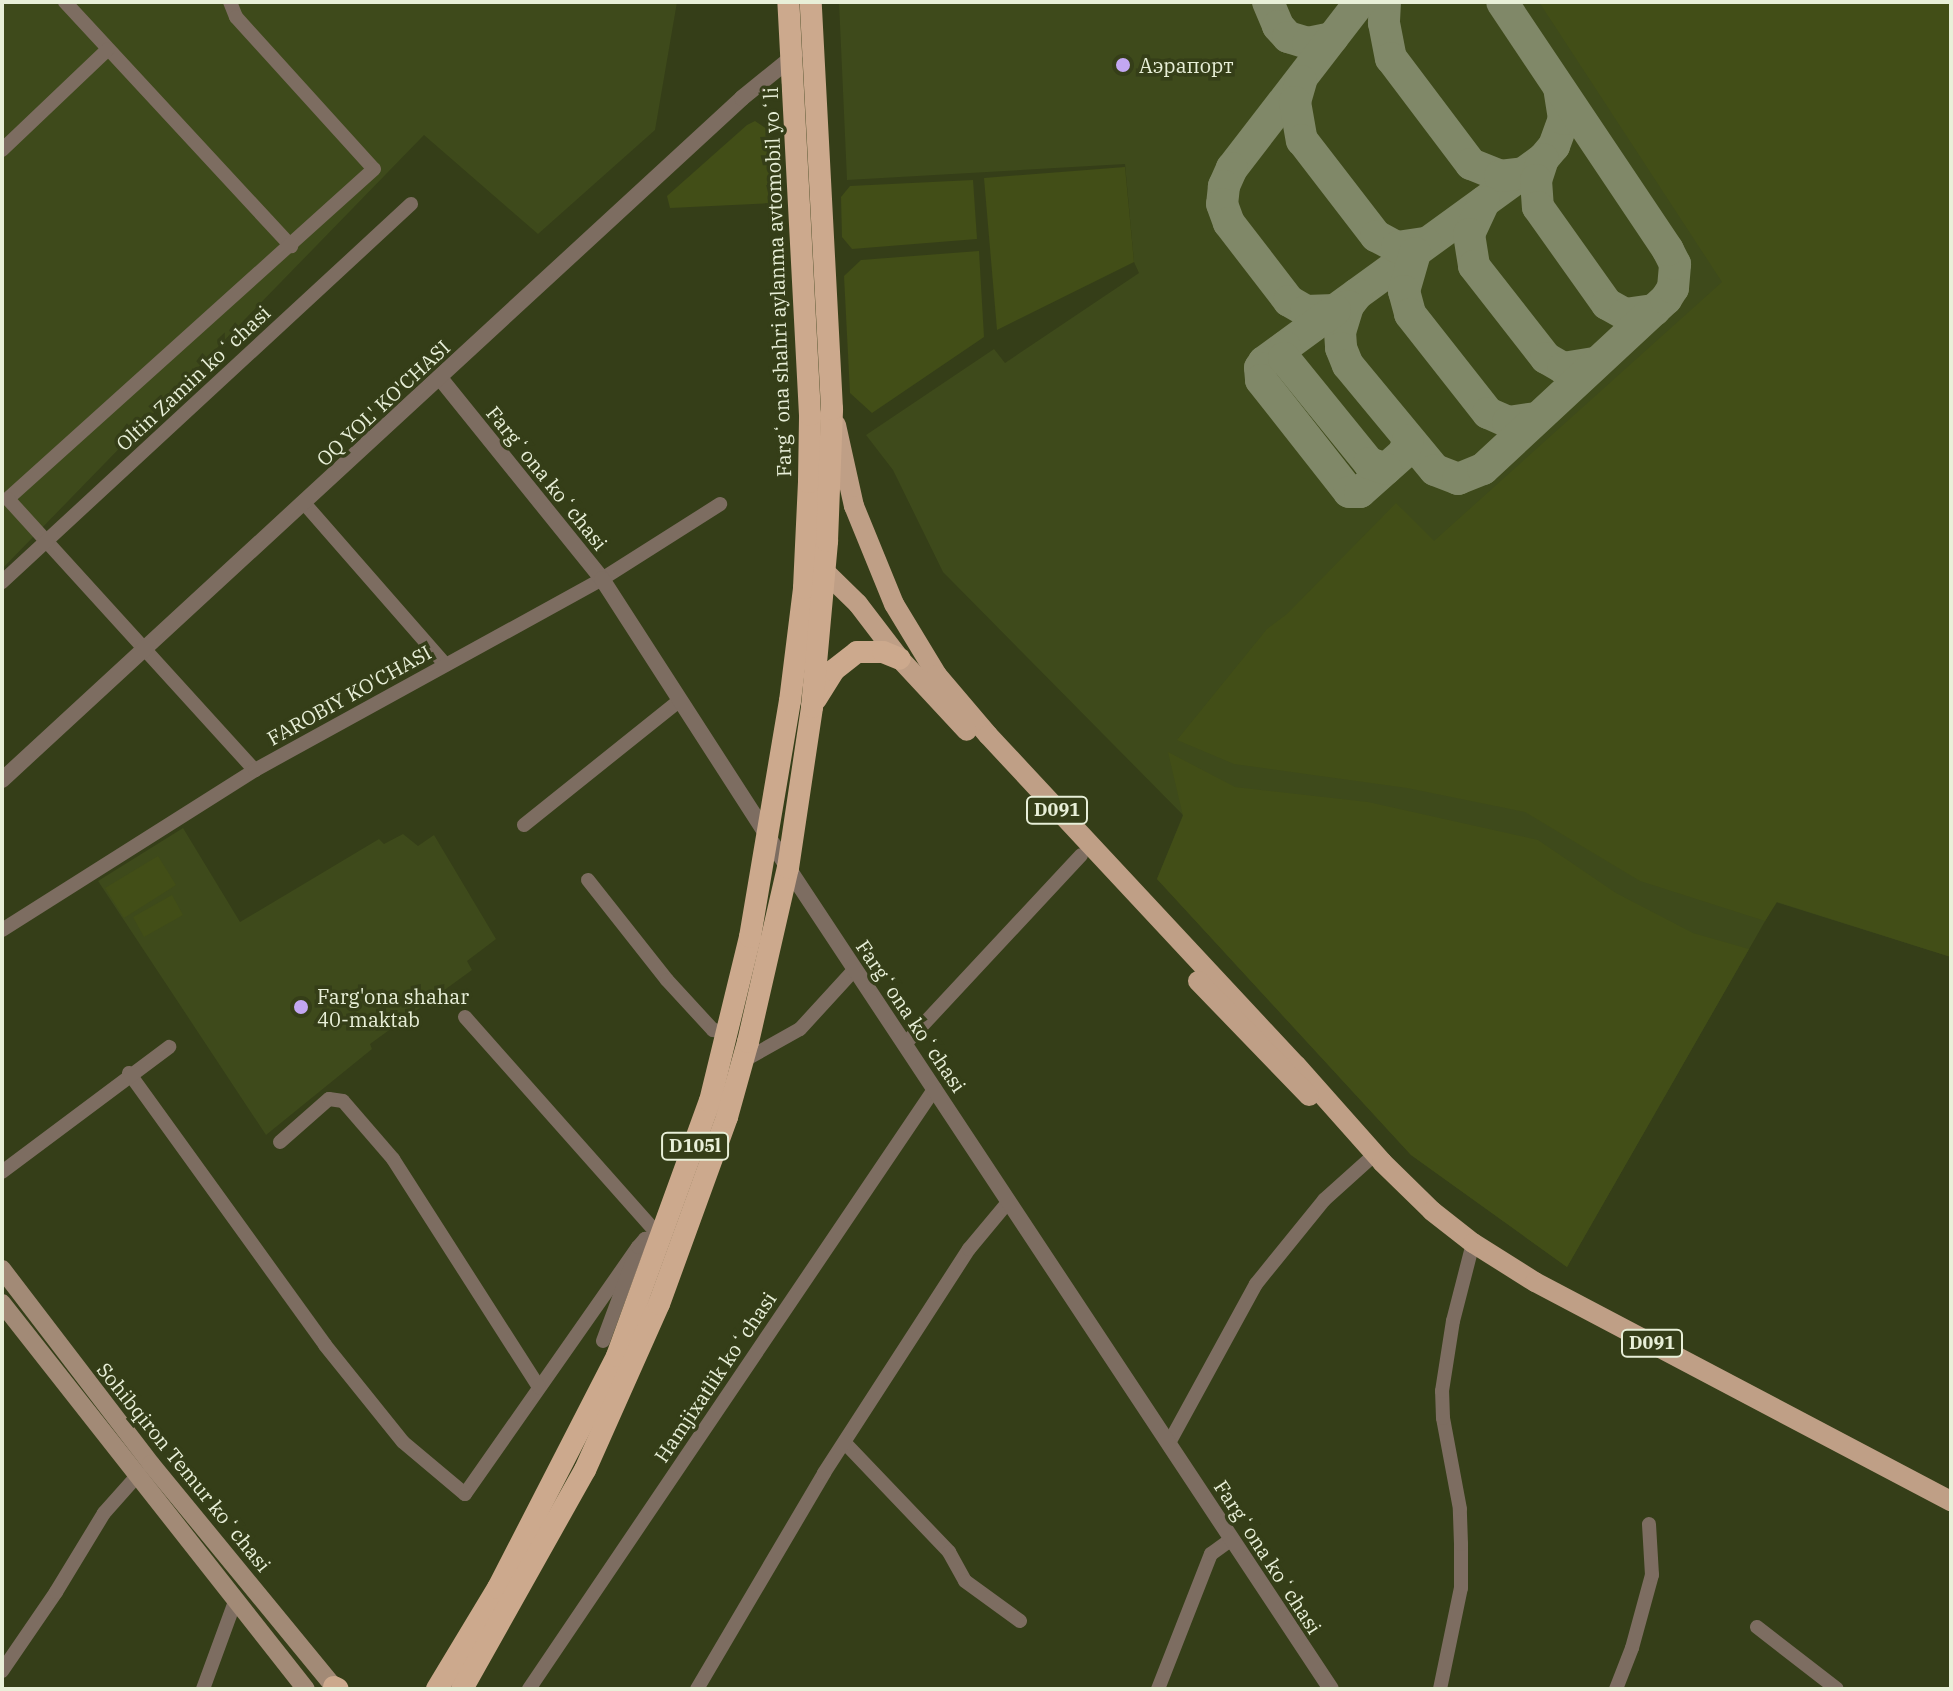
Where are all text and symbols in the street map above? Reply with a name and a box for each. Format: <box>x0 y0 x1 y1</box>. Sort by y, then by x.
place label: Аэрапорт <box>1139 53 1234 77</box>
marker: Аэрапорт <box>1114 56 1132 74</box>
street label: Fargʻona shahri aylanma avtomobil yoʻli <box>758 87 796 477</box>
street label: Oltin Zamin koʻchasi <box>111 300 275 456</box>
street label: OQ YOL' KO'CHASI <box>311 335 455 471</box>
street label: Fargʻona koʻchasi <box>482 401 612 555</box>
street label: FAROBIY KO'CHASI <box>263 640 435 750</box>
road number: D091 <box>1025 796 1089 824</box>
street label: Fargʻona koʻchasi <box>851 935 971 1097</box>
place label: Farg'ona shahar 40-maktab <box>317 984 469 1031</box>
marker: Farg'ona shahar 40-maktab <box>292 998 310 1016</box>
road number: D105l <box>661 1132 729 1160</box>
street label: Hamjixatlik koʻchasi <box>649 1287 781 1467</box>
road number: D091 <box>1620 1329 1684 1357</box>
street label: Sohibqiron Temur koʻchasi <box>92 1358 276 1576</box>
street label: Fargʻona koʻchasi <box>1209 1476 1327 1638</box>

